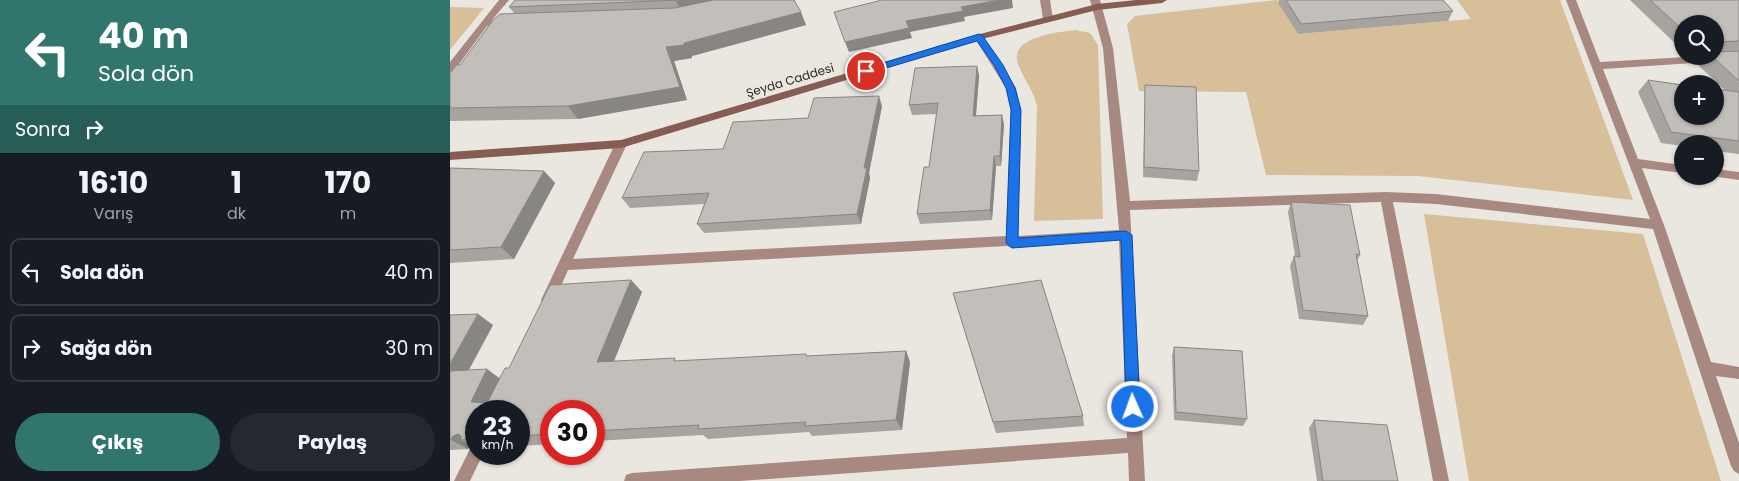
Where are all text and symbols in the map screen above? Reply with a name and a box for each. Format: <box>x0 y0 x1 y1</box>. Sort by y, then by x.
text: 40 m <box>98 11 189 60</box>
map controls <box>1674 15 1724 185</box>
button: search <box>1674 15 1724 65</box>
icon: left <box>15 20 80 85</box>
pin <box>845 50 887 92</box>
icon: arrive <box>852 57 880 85</box>
text: Sola dön <box>98 58 194 89</box>
street label: Şeyda Caddesi <box>744 59 836 101</box>
button: + <box>1674 75 1724 125</box>
icon: right <box>80 115 108 143</box>
text: Sonra <box>15 116 70 143</box>
button: − <box>1674 135 1724 185</box>
text: 16:10 <box>79 161 148 204</box>
text: 1 <box>231 161 242 204</box>
text: 170 <box>325 161 371 204</box>
text: Varış <box>93 202 133 225</box>
text: dk <box>227 202 246 225</box>
text: m <box>340 202 356 225</box>
icon: left <box>17 258 45 286</box>
text: Sola dön <box>60 259 144 286</box>
text: 40 m <box>384 259 433 286</box>
icon: right <box>17 334 45 362</box>
text: Sağa dön <box>60 335 152 362</box>
text: 30 m <box>385 335 433 362</box>
position arrow <box>1106 380 1158 432</box>
speed limit sign: 30 <box>540 400 605 465</box>
text: 23 <box>483 409 512 444</box>
button: Çıkış <box>15 413 220 471</box>
button: Paylaş <box>230 413 435 471</box>
text: km/h <box>482 436 513 453</box>

